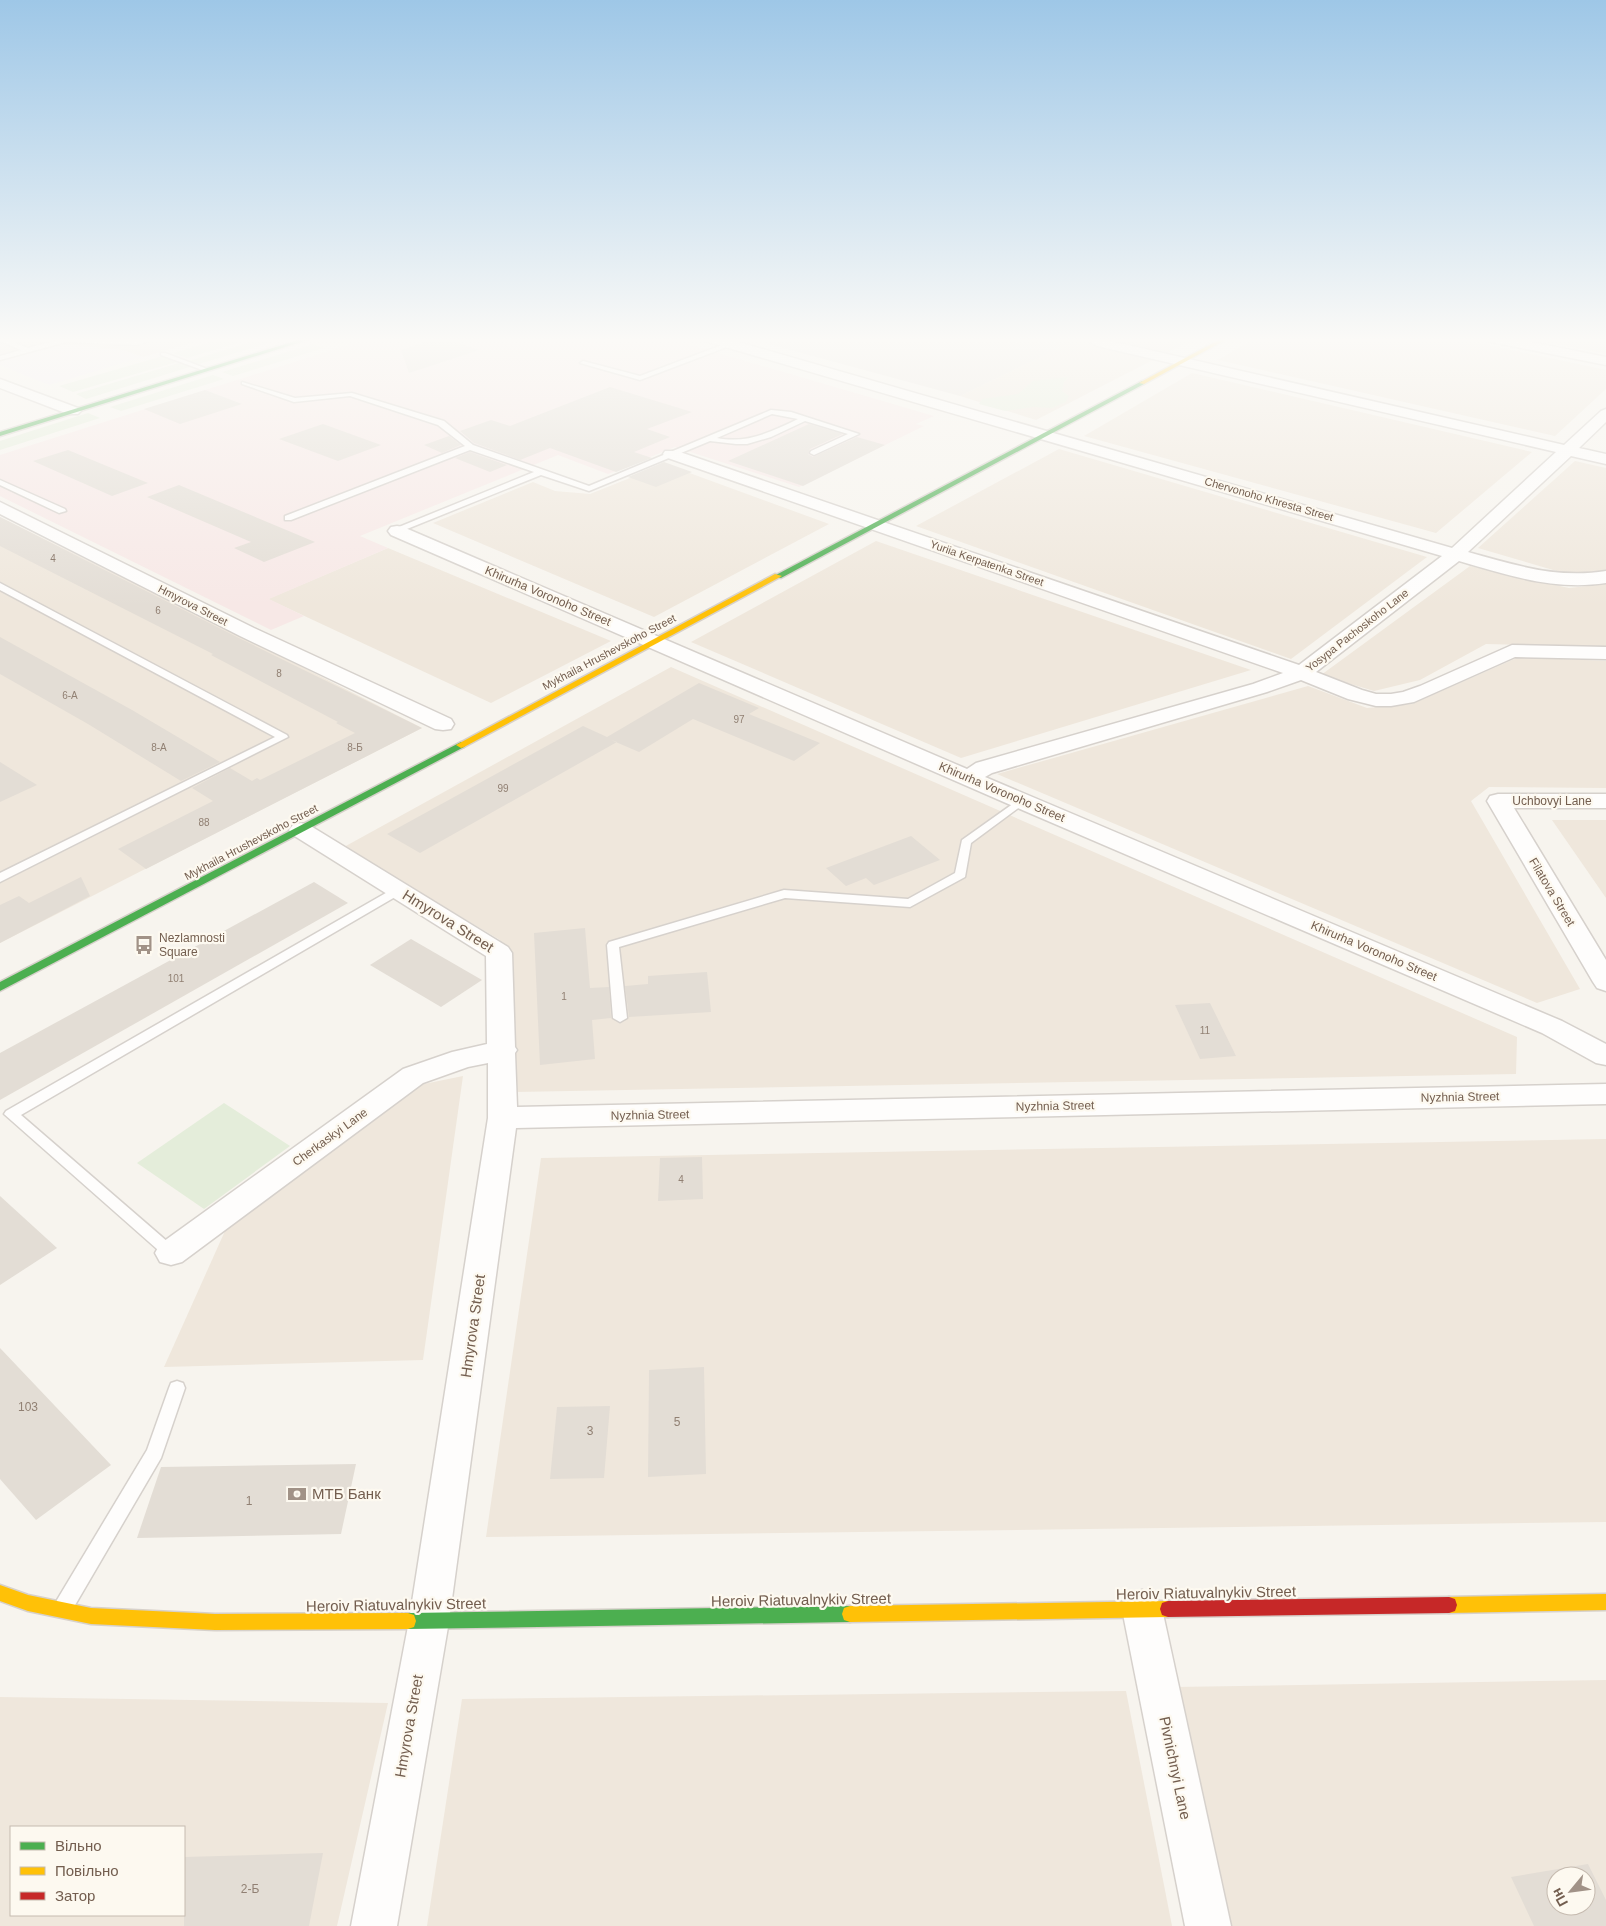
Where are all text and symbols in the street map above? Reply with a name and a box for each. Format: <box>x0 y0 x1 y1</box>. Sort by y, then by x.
street label: Chervonoho Khresta Street <box>1203 475 1335 523</box>
street label: Yuriia Kerpatenka Street <box>929 538 1045 588</box>
house number: 4 <box>50 553 56 564</box>
street label: Khirurha Voronoho Street <box>483 563 614 629</box>
street label: Hmyrova Street <box>156 582 230 628</box>
street label: Yosypa Pachoskoho Lane <box>1303 586 1411 674</box>
house number: 6 <box>155 605 161 616</box>
street label: Mykhaila Hrushevskoho Street <box>540 612 678 692</box>
house number: 8 <box>276 668 282 679</box>
house number: 6-А <box>62 690 78 701</box>
house number: 97 <box>733 714 745 725</box>
house number: 8-А <box>151 742 167 753</box>
house number: 8-Б <box>347 742 363 753</box>
street label: Khirurha Voronoho Street <box>937 759 1068 825</box>
house number: 99 <box>497 783 509 794</box>
street label: Uchbovyi Lane <box>1512 794 1592 808</box>
street label: Mykhaila Hrushevskoho Street <box>182 802 320 882</box>
house number: 88 <box>198 817 210 828</box>
street label: Filatova Street <box>1526 855 1578 929</box>
street label: Hmyrova Street <box>400 886 498 956</box>
street label: Khirurha Voronoho Street <box>1309 918 1440 984</box>
place label: Nezlamnosti Square <box>159 931 225 959</box>
bus stop icon: Nezlamnosti Square <box>133 934 155 956</box>
house number: 101 <box>168 973 185 984</box>
house number: 1 <box>561 991 567 1002</box>
house number: 11 <box>1200 1025 1211 1036</box>
street label: Nyzhnia Street <box>1421 1089 1500 1105</box>
street label: Nyzhnia Street <box>1016 1098 1095 1114</box>
street label: Cherkaskyi Lane <box>290 1105 371 1169</box>
street label: Nyzhnia Street <box>611 1107 690 1123</box>
house number: 4 <box>678 1174 684 1185</box>
street label: Hmyrova Street <box>457 1272 488 1379</box>
house number: 103 <box>18 1400 38 1414</box>
house number: 5 <box>674 1415 681 1429</box>
house number: 3 <box>587 1424 594 1438</box>
bank icon: МТБ Банк <box>286 1483 308 1505</box>
place label: МТБ Банк <box>312 1485 381 1502</box>
house number: 1 <box>246 1494 253 1508</box>
street label: Heroiv Riatuvalnykiv Street <box>1116 1582 1297 1603</box>
street label: Heroiv Riatuvalnykiv Street <box>711 1589 892 1610</box>
street label: Heroiv Riatuvalnykiv Street <box>306 1594 487 1615</box>
street label: Hmyrova Street <box>391 1672 426 1779</box>
street label: Pivnichnyi Lane <box>1156 1715 1195 1821</box>
legend <box>10 1826 185 1916</box>
text: Вільно <box>55 1837 102 1854</box>
text: Повільно <box>55 1862 119 1879</box>
north arrow <box>1546 1866 1596 1916</box>
house number: 2-Б <box>241 1882 259 1896</box>
text: Пн <box>1548 1885 1571 1909</box>
text: Затор <box>55 1887 95 1904</box>

